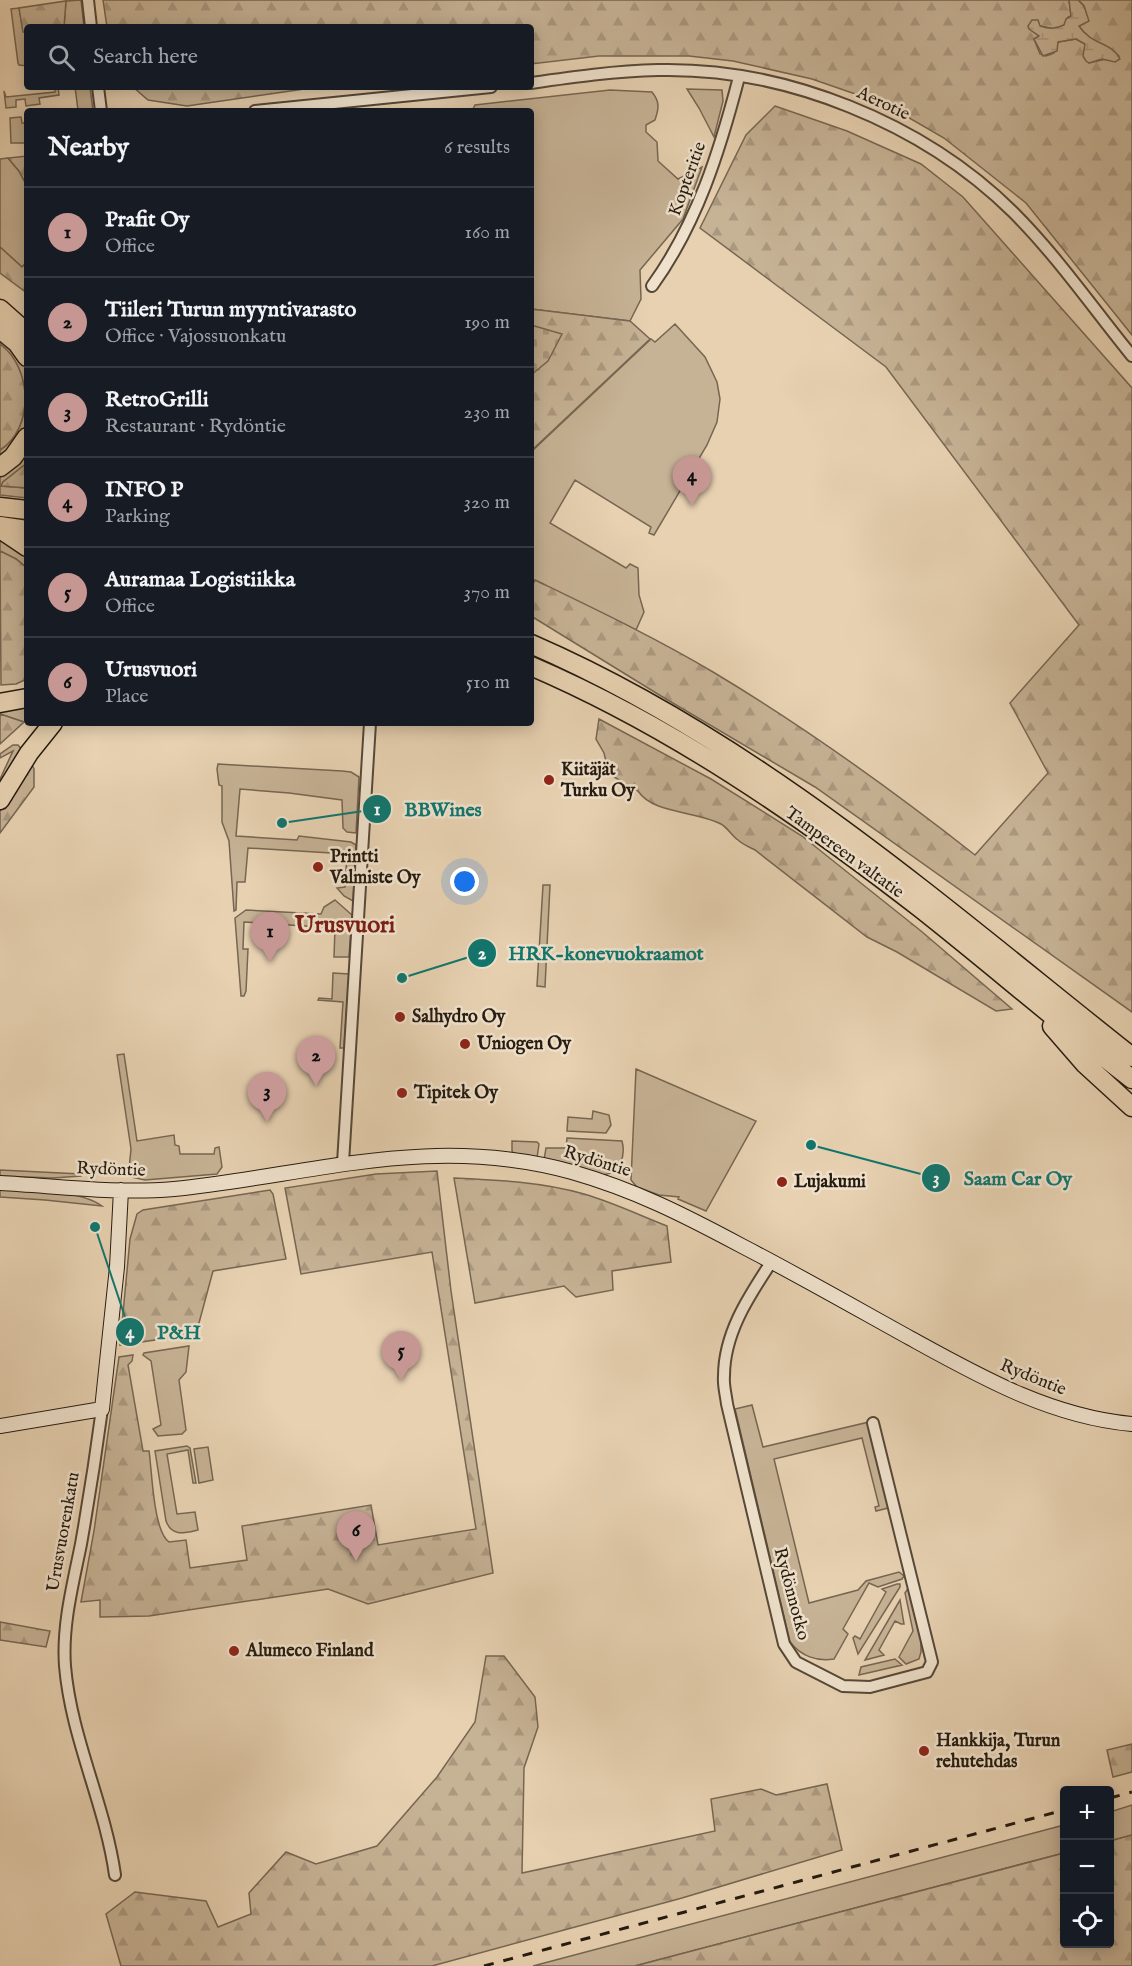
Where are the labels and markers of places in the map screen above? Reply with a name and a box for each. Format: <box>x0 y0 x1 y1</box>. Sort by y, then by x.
pin: 4 <box>672 456 712 506</box>
place label: Kiitäjät Turku Oy <box>560 759 636 803</box>
marker: Kiitäjät Turku Oy <box>542 773 556 787</box>
callout: BBWines <box>362 790 494 828</box>
place label: Printti Valmiste Oy <box>329 846 422 890</box>
marker: Printti Valmiste Oy <box>311 860 325 874</box>
pin: 1 <box>250 912 290 962</box>
callout: HRK-konevuokraamot <box>467 934 716 972</box>
place label: Salhydro Oy <box>412 1006 507 1029</box>
marker: Salhydro Oy <box>393 1010 407 1024</box>
place label: Uniogen Oy <box>476 1033 572 1056</box>
pin: 2 <box>296 1036 336 1086</box>
marker: Uniogen Oy <box>458 1037 472 1051</box>
pin: 3 <box>248 1072 286 1122</box>
place label: Tipitek Oy <box>413 1082 499 1105</box>
marker: Tipitek Oy <box>395 1086 409 1100</box>
callout: Saam Car Oy <box>921 1159 1084 1197</box>
place label: Lujakumi <box>794 1171 866 1194</box>
marker: Lujakumi <box>775 1175 789 1189</box>
callout: P&H <box>115 1313 213 1351</box>
pin: 5 <box>382 1332 420 1381</box>
pin: 6 <box>336 1512 376 1561</box>
place label: Alumeco Finland <box>245 1640 374 1663</box>
marker: Alumeco Finland <box>227 1644 241 1658</box>
place label: Hankkija, Turun rehutehdas <box>936 1730 1061 1774</box>
marker: Hankkija, Turun rehutehdas <box>917 1744 931 1758</box>

